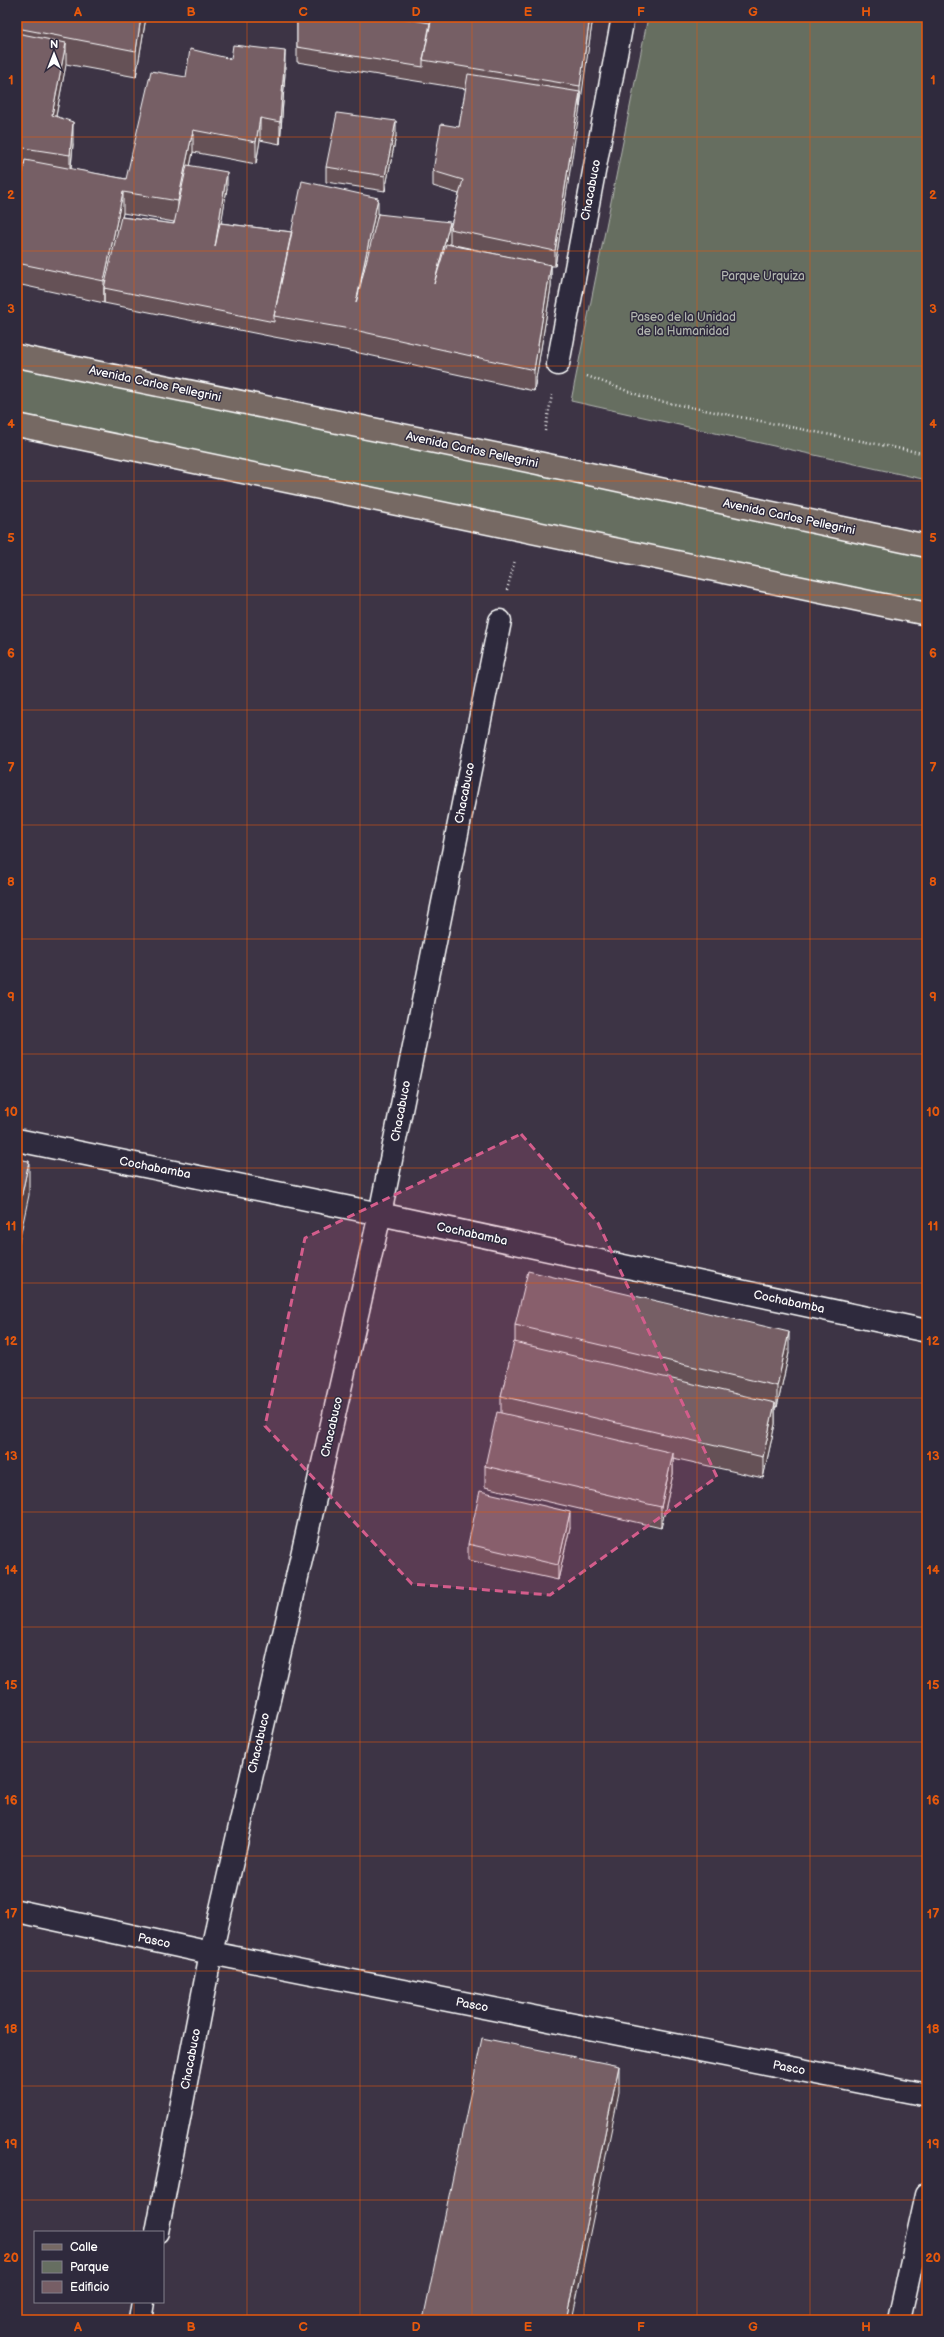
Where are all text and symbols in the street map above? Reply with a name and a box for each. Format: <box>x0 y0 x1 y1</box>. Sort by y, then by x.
text: A <box>73 4 82 20</box>
text: B <box>186 4 196 20</box>
text: C <box>298 4 308 20</box>
text: D <box>411 4 421 20</box>
text: E <box>524 4 533 20</box>
text: F <box>637 4 645 20</box>
text: G <box>748 4 758 20</box>
text: H <box>861 4 871 20</box>
north arrow <box>34 34 74 74</box>
text: N <box>50 38 58 51</box>
text: 1 <box>8 72 14 88</box>
text: 1 <box>930 72 936 88</box>
street label: Chacabuco <box>578 158 604 222</box>
text: 2 <box>7 187 15 203</box>
text: 2 <box>929 187 937 203</box>
park label: Parque Urquiza <box>721 269 805 284</box>
text: 3 <box>7 301 15 317</box>
text: 3 <box>929 301 937 317</box>
park label: Paseo de la Unidad de la Humanidad <box>630 310 736 339</box>
street label: Avenida Carlos Pellegrini <box>88 363 223 405</box>
text: 4 <box>7 416 15 432</box>
text: 4 <box>929 416 937 432</box>
street label: Avenida Carlos Pellegrini <box>405 429 540 471</box>
street label: Avenida Carlos Pellegrini <box>722 496 857 538</box>
text: 5 <box>7 530 15 546</box>
text: 5 <box>929 530 937 546</box>
text: 6 <box>7 645 15 661</box>
text: 6 <box>929 645 937 661</box>
text: 7 <box>7 760 15 776</box>
text: 7 <box>929 760 937 776</box>
street label: Chacabuco <box>452 761 478 825</box>
text: 8 <box>7 874 15 890</box>
text: 8 <box>929 874 937 890</box>
text: 9 <box>7 989 15 1005</box>
text: 9 <box>929 989 937 1005</box>
street label: Chacabuco <box>388 1079 414 1143</box>
text: 10 <box>4 1104 18 1120</box>
text: 10 <box>926 1104 940 1120</box>
street label: Cochabamba <box>118 1154 192 1182</box>
text: 11 <box>6 1218 16 1234</box>
text: 11 <box>928 1218 938 1234</box>
street label: Cochabamba <box>435 1219 509 1249</box>
street label: Cochabamba <box>752 1287 826 1317</box>
text: 12 <box>4 1333 18 1349</box>
text: 12 <box>926 1333 940 1349</box>
street label: Chacabuco <box>318 1395 346 1459</box>
text: 13 <box>4 1448 18 1464</box>
text: 13 <box>926 1448 940 1464</box>
text: 14 <box>4 1562 18 1578</box>
text: 14 <box>926 1562 940 1578</box>
text: 15 <box>5 1677 18 1693</box>
text: 15 <box>927 1677 940 1693</box>
street label: Chacabuco <box>245 1711 273 1775</box>
text: 16 <box>4 1792 18 1808</box>
text: 16 <box>926 1792 940 1808</box>
text: 17 <box>5 1906 17 1922</box>
text: 17 <box>927 1906 939 1922</box>
street label: Pasco <box>136 1930 172 1952</box>
street label: Pasco <box>454 1994 490 2016</box>
text: 18 <box>4 2021 18 2037</box>
text: 18 <box>926 2021 940 2037</box>
street label: Chacabuco <box>178 2027 204 2091</box>
street label: Pasco <box>771 2057 807 2079</box>
text: 19 <box>4 2136 18 2152</box>
text: 19 <box>926 2136 940 2152</box>
legend <box>34 2231 164 2303</box>
text: Calle <box>70 2240 98 2255</box>
text: 20 <box>3 2250 19 2266</box>
text: 20 <box>925 2250 941 2266</box>
text: Parque <box>70 2260 109 2275</box>
text: Edificio <box>70 2280 110 2295</box>
text: A <box>73 2319 82 2335</box>
text: B <box>186 2319 196 2335</box>
text: C <box>298 2319 308 2335</box>
text: D <box>411 2319 421 2335</box>
text: E <box>524 2319 533 2335</box>
text: F <box>637 2319 645 2335</box>
text: G <box>748 2319 758 2335</box>
text: H <box>861 2319 871 2335</box>

